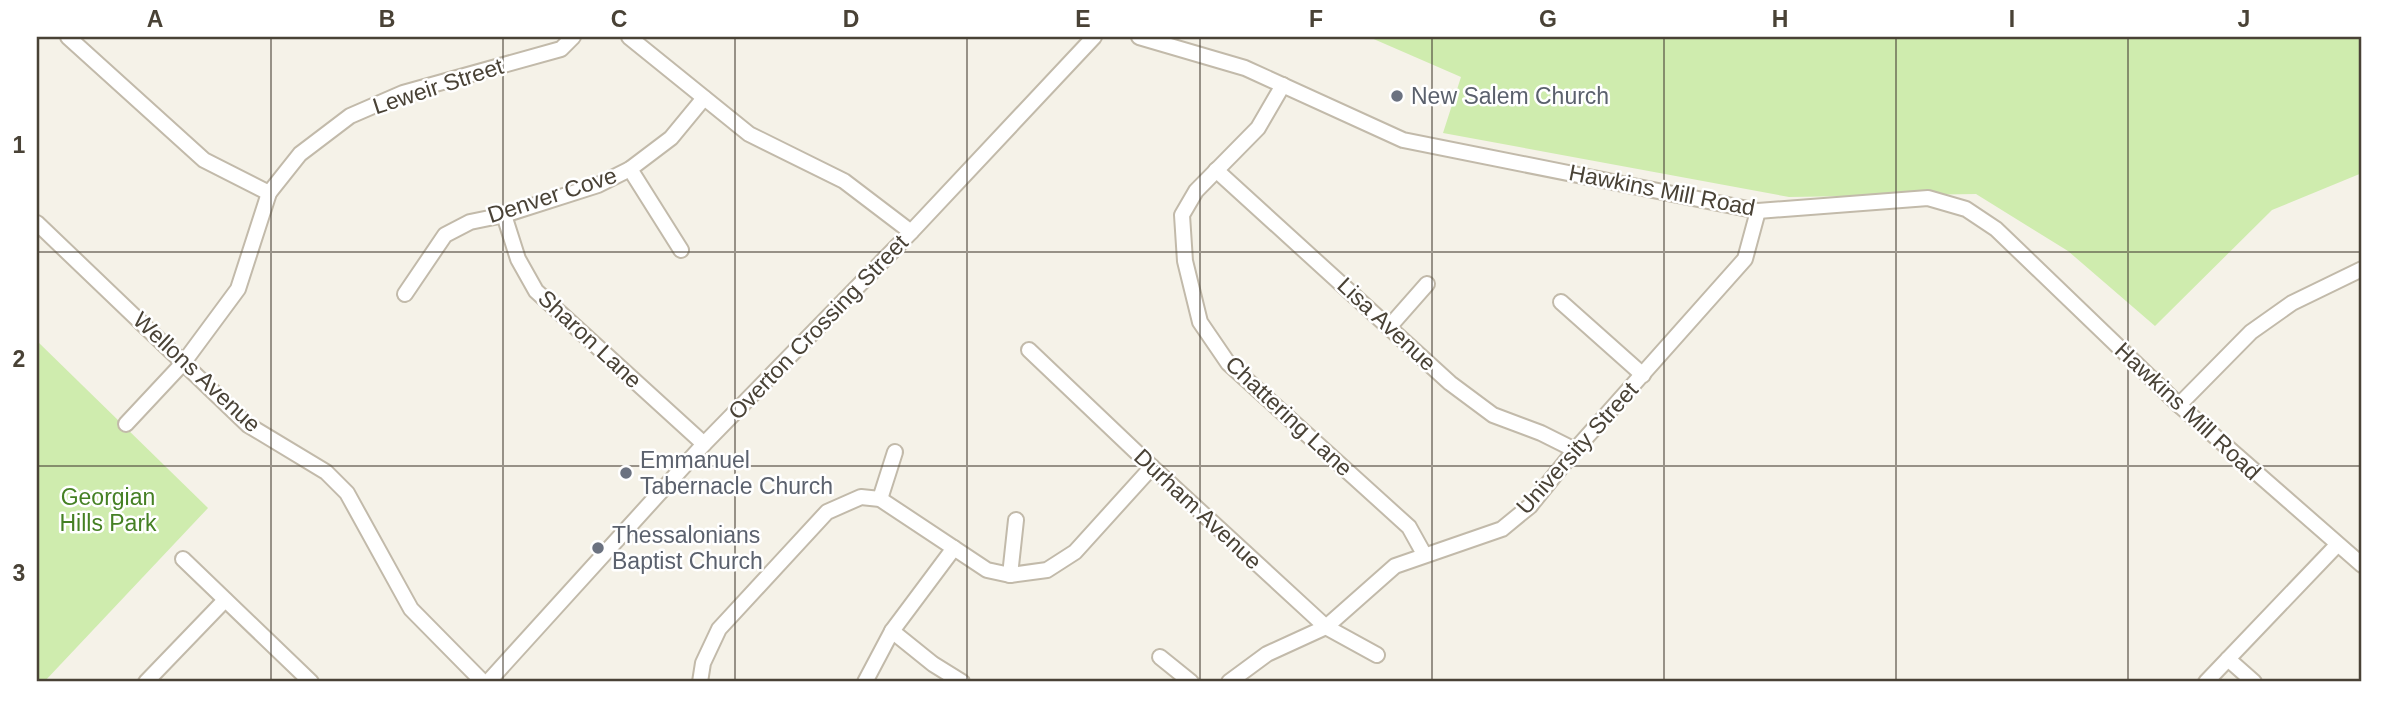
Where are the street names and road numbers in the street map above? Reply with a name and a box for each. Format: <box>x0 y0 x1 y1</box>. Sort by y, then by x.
street label: Leweir Street <box>370 53 507 119</box>
street label: Hawkins Mill Road <box>1567 159 1757 221</box>
street label: Denver Cove <box>484 162 620 228</box>
street label: Overton Crossing Street <box>723 229 913 425</box>
street label: Lisa Avenue <box>1332 272 1442 376</box>
street label: Sharon Lane <box>533 285 647 393</box>
street label: Wellons Avenue <box>128 307 266 437</box>
street label: Hawkins Mill Road <box>2110 337 2266 485</box>
street label: Chattering Lane <box>1220 351 1358 481</box>
street label: University Street <box>1511 376 1644 519</box>
street label: Durham Avenue <box>1129 443 1267 575</box>

